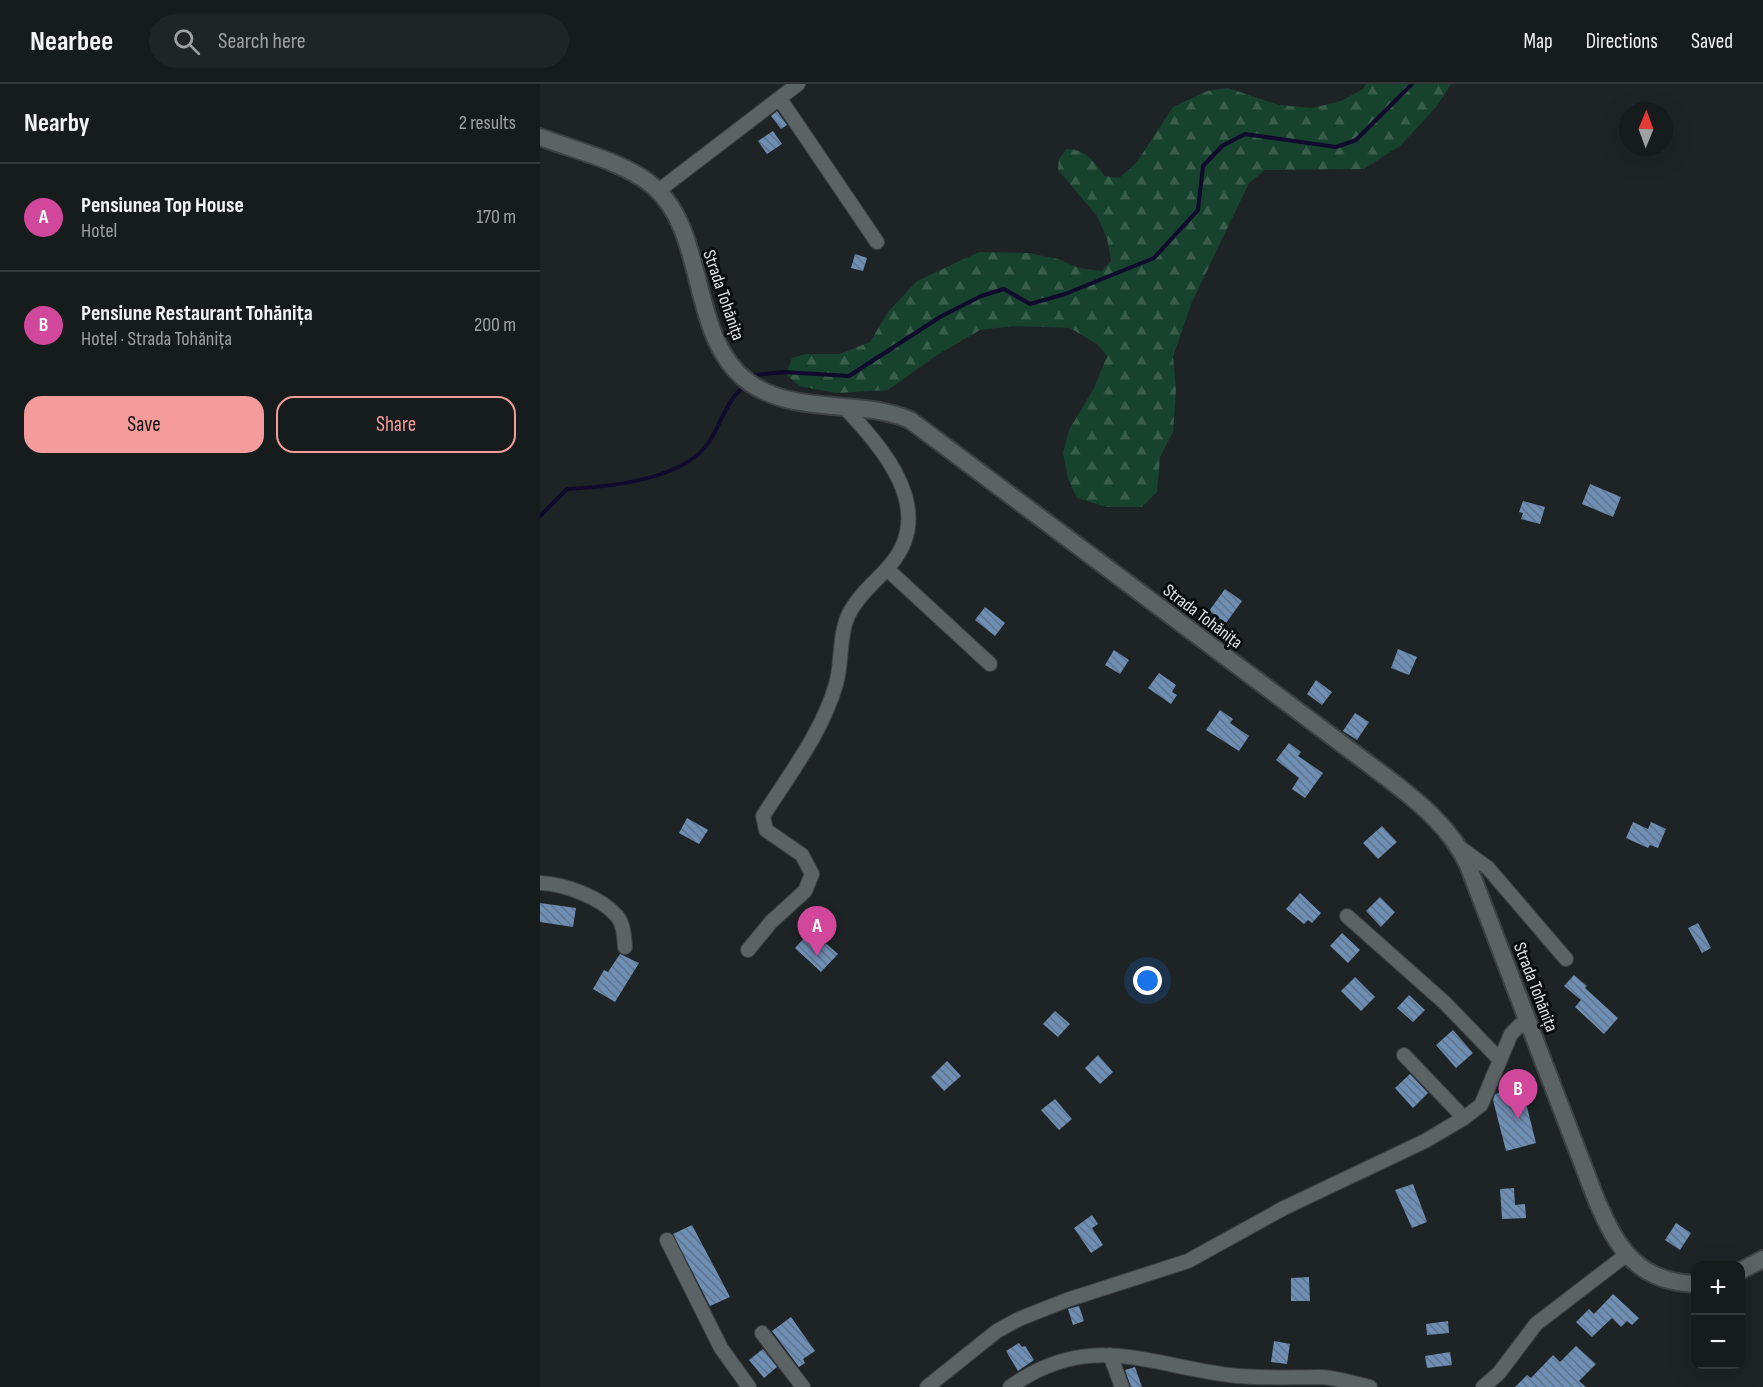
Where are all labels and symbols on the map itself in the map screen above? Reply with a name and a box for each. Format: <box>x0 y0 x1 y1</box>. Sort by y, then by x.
north arrow <box>1619 102 1673 156</box>
street label: Strada Tohănița <box>698 247 749 343</box>
street label: Strada Tohănița <box>1159 580 1247 653</box>
pin: A <box>798 906 836 956</box>
street label: Strada Tohănița <box>1509 940 1562 1035</box>
your location <box>1133 966 1162 995</box>
pin: B <box>1498 1070 1538 1119</box>

